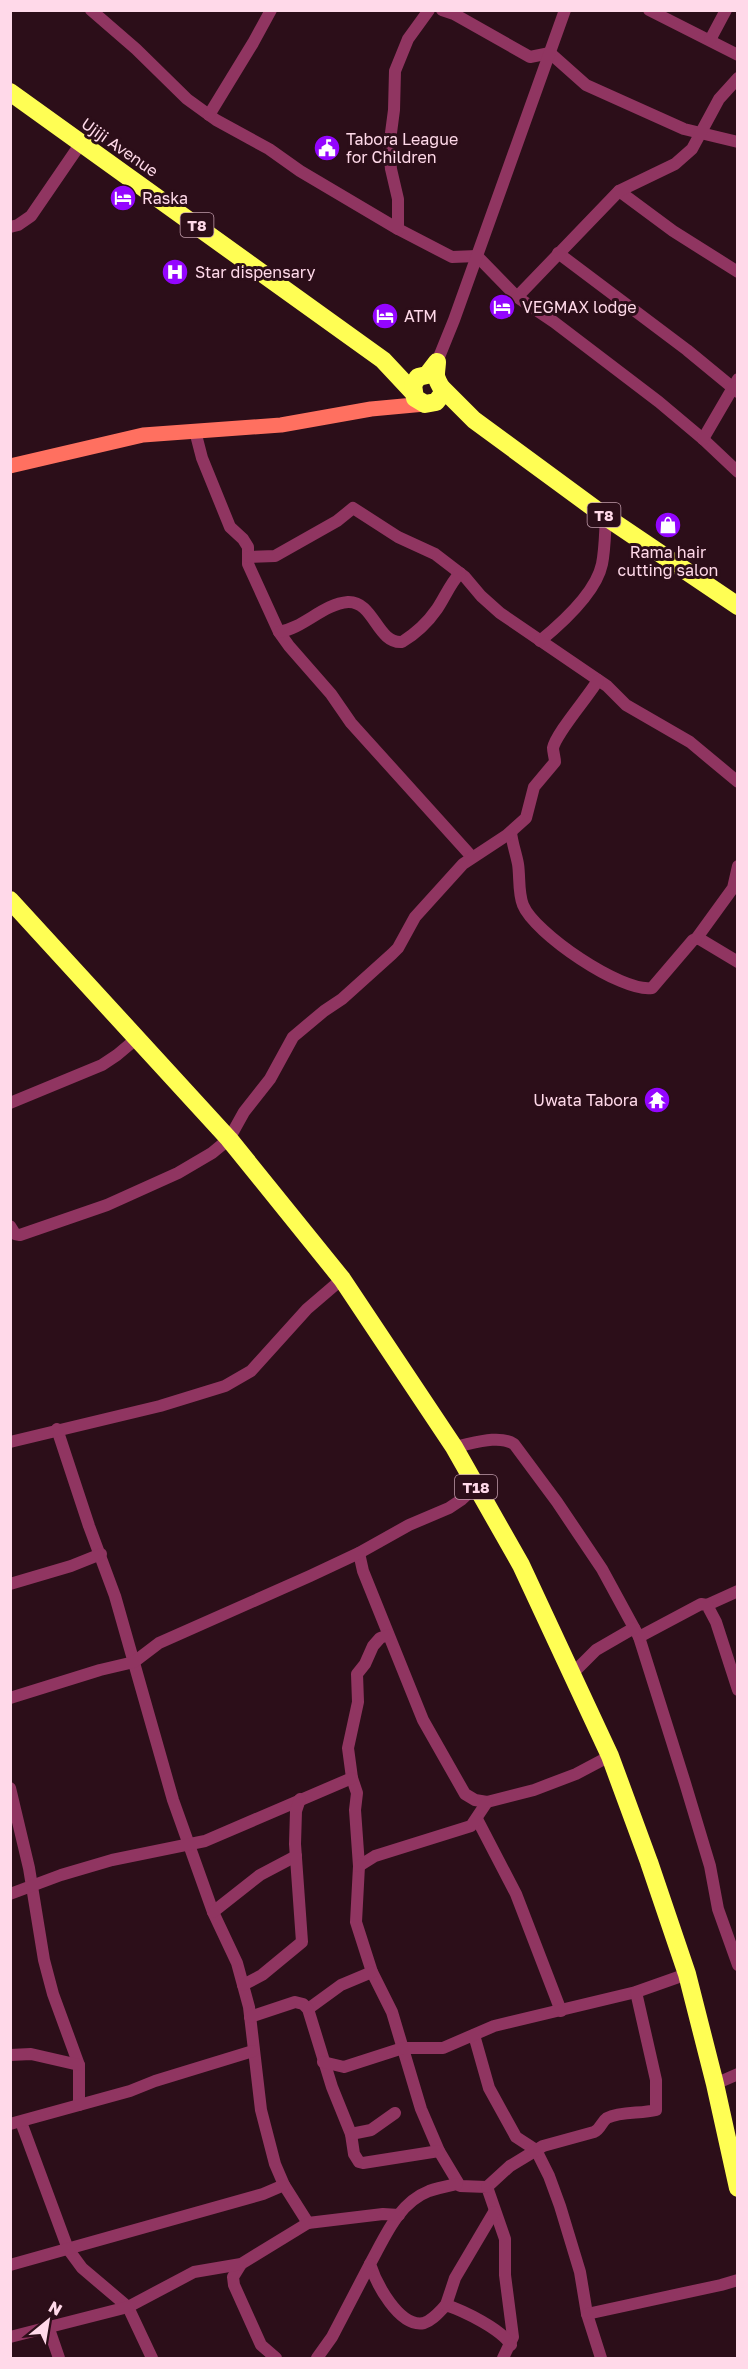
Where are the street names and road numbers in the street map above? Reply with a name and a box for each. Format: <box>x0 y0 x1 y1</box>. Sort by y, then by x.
street label: Ujiji Avenue <box>78 113 162 181</box>
road number: T8 <box>180 213 214 237</box>
road number: T8 <box>588 503 620 527</box>
road number: T18 <box>455 1475 497 1499</box>

